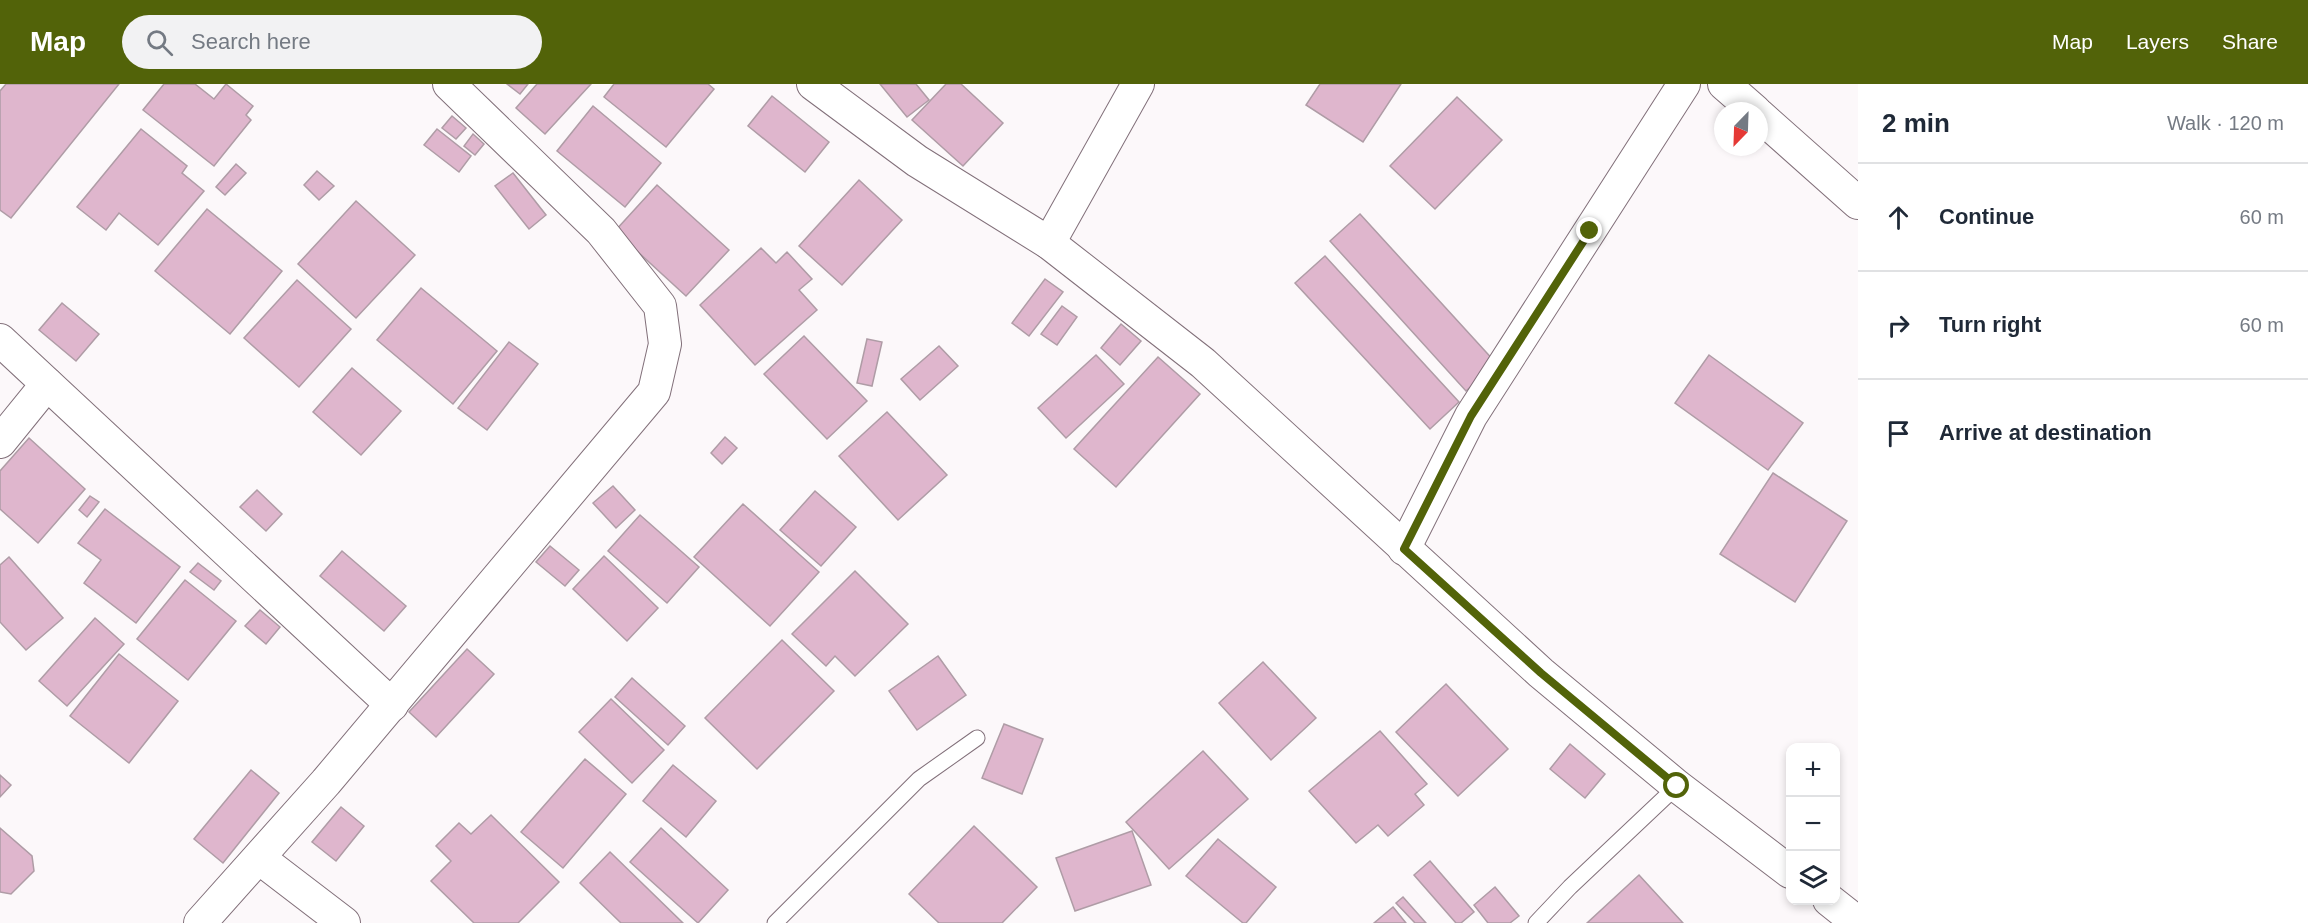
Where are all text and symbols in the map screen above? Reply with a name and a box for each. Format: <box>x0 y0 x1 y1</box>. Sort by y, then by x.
search box <box>122 15 542 69</box>
text: Map <box>30 26 86 57</box>
icon: search <box>143 26 176 59</box>
text: Search here <box>191 29 311 54</box>
text: Map <box>2052 30 2093 53</box>
text: Layers <box>2126 30 2189 53</box>
text: Share <box>2222 30 2278 53</box>
north arrow <box>1714 102 1768 156</box>
text: 2 min <box>1882 108 1950 138</box>
text: Walk · 120 m <box>2167 112 2284 134</box>
icon: ahead <box>1882 201 1915 234</box>
text: Continue <box>1939 204 2034 229</box>
text: 60 m <box>2240 206 2284 228</box>
route end <box>1576 217 1602 243</box>
icon: right <box>1882 309 1915 342</box>
text: Turn right <box>1939 312 2041 337</box>
text: 60 m <box>2240 314 2284 336</box>
icon: arrive <box>1882 417 1915 450</box>
text: Arrive at destination <box>1939 420 2152 445</box>
map controls <box>1786 743 1840 905</box>
button: + <box>1786 743 1840 797</box>
route start <box>1663 772 1689 798</box>
button: − <box>1786 797 1840 851</box>
button: layers <box>1786 851 1840 905</box>

